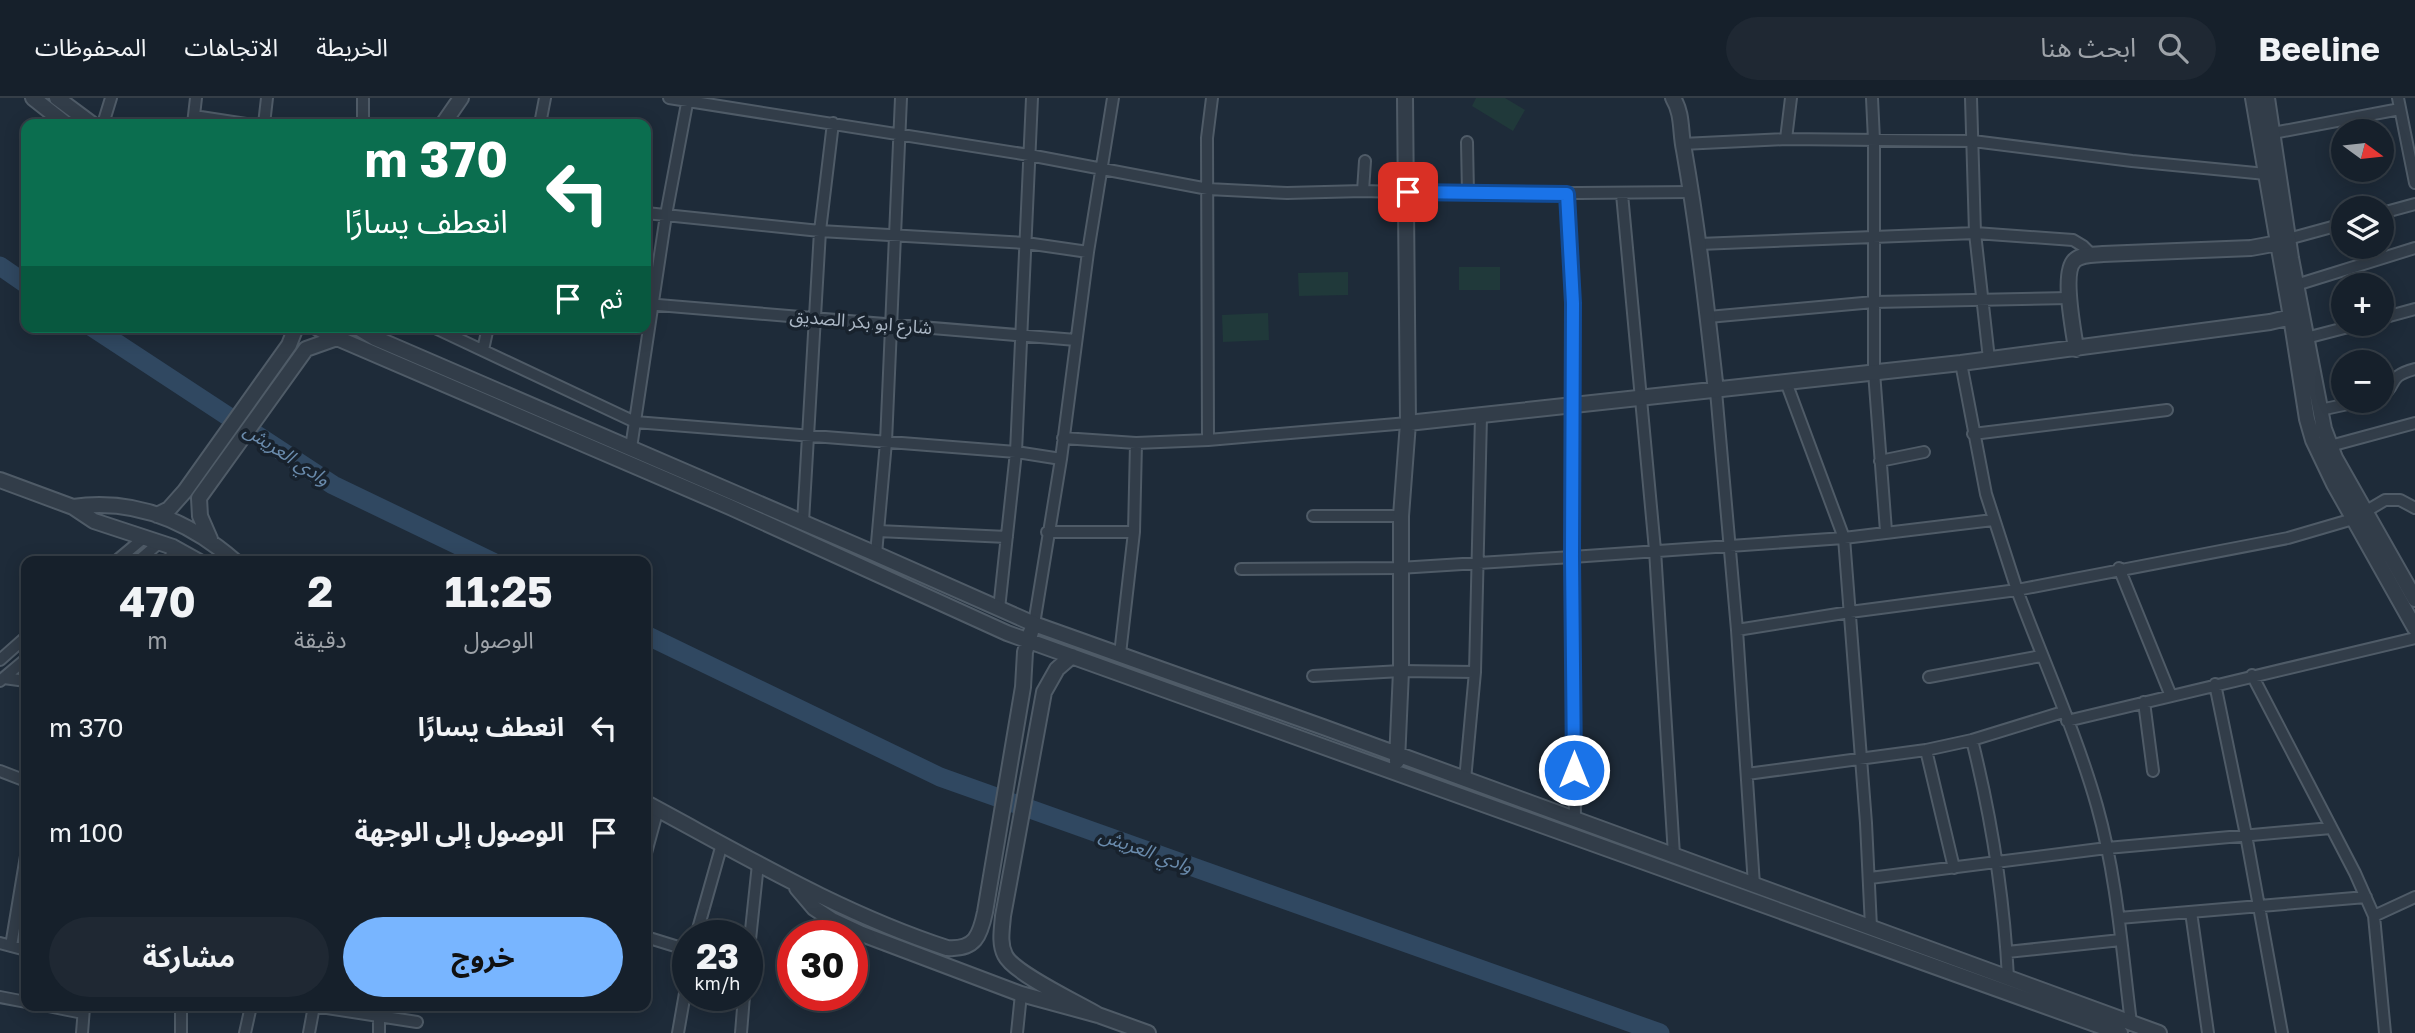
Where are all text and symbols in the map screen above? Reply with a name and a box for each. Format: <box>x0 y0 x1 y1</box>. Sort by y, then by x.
search box <box>1726 17 2216 80</box>
icon: search <box>2154 29 2192 67</box>
text: Beeline <box>2258 29 2380 68</box>
text: المحفوظات <box>35 32 146 61</box>
text: الاتجاهات <box>184 32 278 61</box>
text: الخريطة <box>316 32 388 61</box>
text: ابحث هنا <box>2040 32 2136 63</box>
north arrow <box>2331 119 2394 182</box>
map controls <box>2331 119 2394 413</box>
text: 370 m <box>364 129 508 188</box>
icon: left <box>532 147 623 238</box>
pin <box>1378 162 1438 222</box>
icon: arrive <box>1389 173 1427 211</box>
button: layers <box>2331 196 2394 259</box>
text: انعطف يسارًا <box>345 202 508 240</box>
button: + <box>2331 273 2394 336</box>
icon: arrive <box>549 280 587 318</box>
text: ثم <box>601 283 623 314</box>
street label: شارع ابو بكر الصديق <box>789 304 933 342</box>
button: − <box>2331 350 2394 413</box>
water label: وادي العريش <box>238 417 335 494</box>
text: 2 <box>307 566 333 616</box>
text: 11:25 <box>445 566 553 616</box>
text: 470 <box>119 576 196 626</box>
text: دقيقة <box>294 625 346 653</box>
text: الوصول <box>464 625 534 653</box>
text: m <box>147 626 168 654</box>
icon: left <box>585 709 623 747</box>
text: انعطف يسارًا <box>418 711 564 742</box>
text: 370 m <box>49 712 124 743</box>
position arrow <box>1537 733 1611 807</box>
icon: arrive <box>585 814 623 852</box>
text: الوصول إلى الوجهة <box>355 816 564 847</box>
text: 100 m <box>49 817 123 848</box>
water label: وادي العريش <box>1095 822 1196 881</box>
button: مشاركة <box>49 917 329 997</box>
button: خروج <box>343 917 623 997</box>
speed limit sign: 30 <box>777 920 868 1011</box>
text: 23 <box>696 935 739 977</box>
text: km/h <box>695 972 740 994</box>

